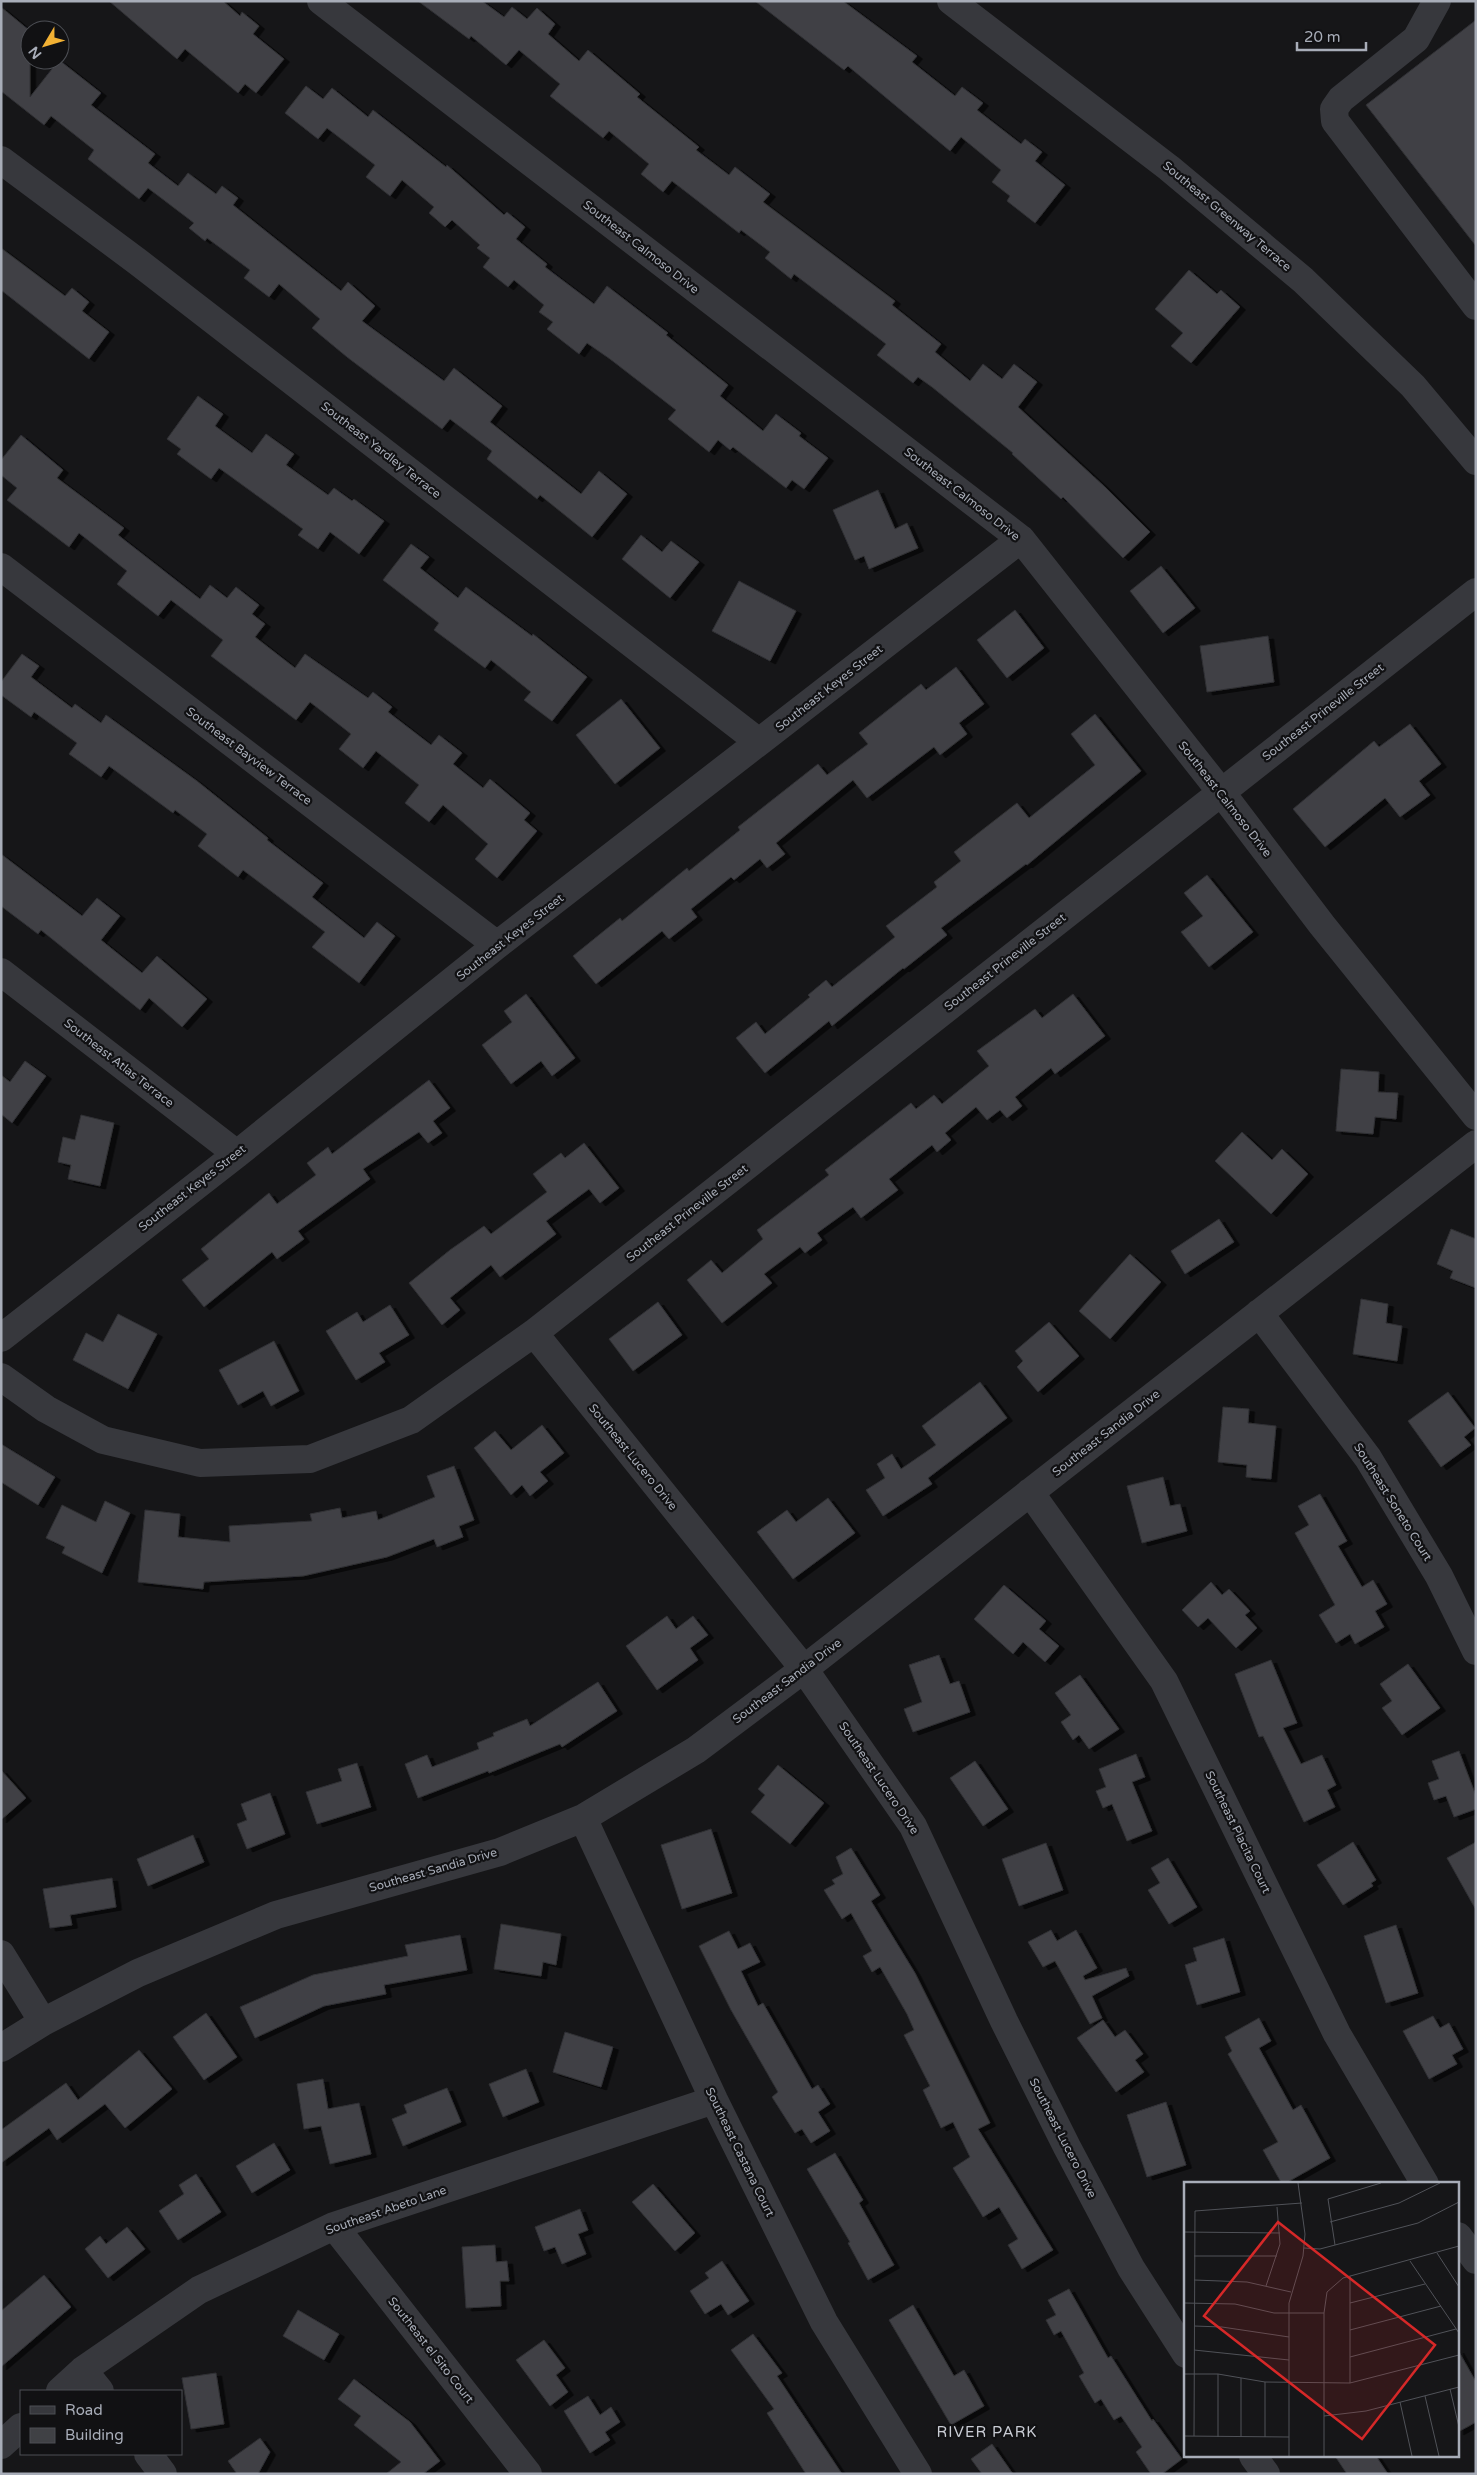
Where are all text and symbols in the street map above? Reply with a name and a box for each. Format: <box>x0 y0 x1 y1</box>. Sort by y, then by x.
north arrow <box>20 20 70 70</box>
scale bar <box>1297 20 1366 52</box>
text: 20 m <box>1304 28 1341 46</box>
text: N <box>25 43 45 62</box>
street label: Southeast Greenway Terrace <box>1160 158 1294 274</box>
street label: Southeast Calmoso Drive <box>580 197 702 297</box>
street label: Southeast Yardley Terrace <box>318 399 444 501</box>
street label: Southeast Calmoso Drive <box>901 444 1023 544</box>
street label: Southeast Keyes Street <box>773 642 886 734</box>
street label: Southeast Prineville Street <box>1260 660 1387 764</box>
street label: Southeast Bayview Terrace <box>184 704 315 808</box>
street label: Southeast Calmoso Drive <box>1175 738 1275 860</box>
street label: Southeast Keyes Street <box>454 891 567 983</box>
street label: Southeast Prineville Street <box>942 910 1069 1014</box>
street label: Southeast Atlas Terrace <box>61 1016 177 1110</box>
street label: Southeast Keyes Street <box>136 1142 249 1234</box>
street label: Southeast Prineville Street <box>624 1161 751 1265</box>
street label: Southeast Sandia Drive <box>1050 1387 1163 1479</box>
street label: Southeast Lucero Drive <box>586 1401 680 1513</box>
street label: Southeast Soneto Court <box>1351 1440 1435 1564</box>
street label: Southeast Sandia Drive <box>730 1635 844 1726</box>
street label: Southeast Lucero Drive <box>836 1719 922 1837</box>
street label: Southeast Placita Court <box>1202 1769 1274 1896</box>
street label: Southeast Sandia Drive <box>367 1845 499 1895</box>
street label: Southeast Lucero Drive <box>1027 2076 1099 2200</box>
street label: Southeast Castana Court <box>703 2085 778 2219</box>
inset map <box>1184 2182 1460 2458</box>
street label: Southeast Abeto Lane <box>324 2183 448 2237</box>
street label: Southeast el Sito Court <box>385 2294 477 2406</box>
legend <box>20 2390 182 2455</box>
text: Road <box>65 2401 103 2419</box>
district label: RIVER PARK <box>937 2423 1037 2441</box>
text: Building <box>65 2426 124 2444</box>

